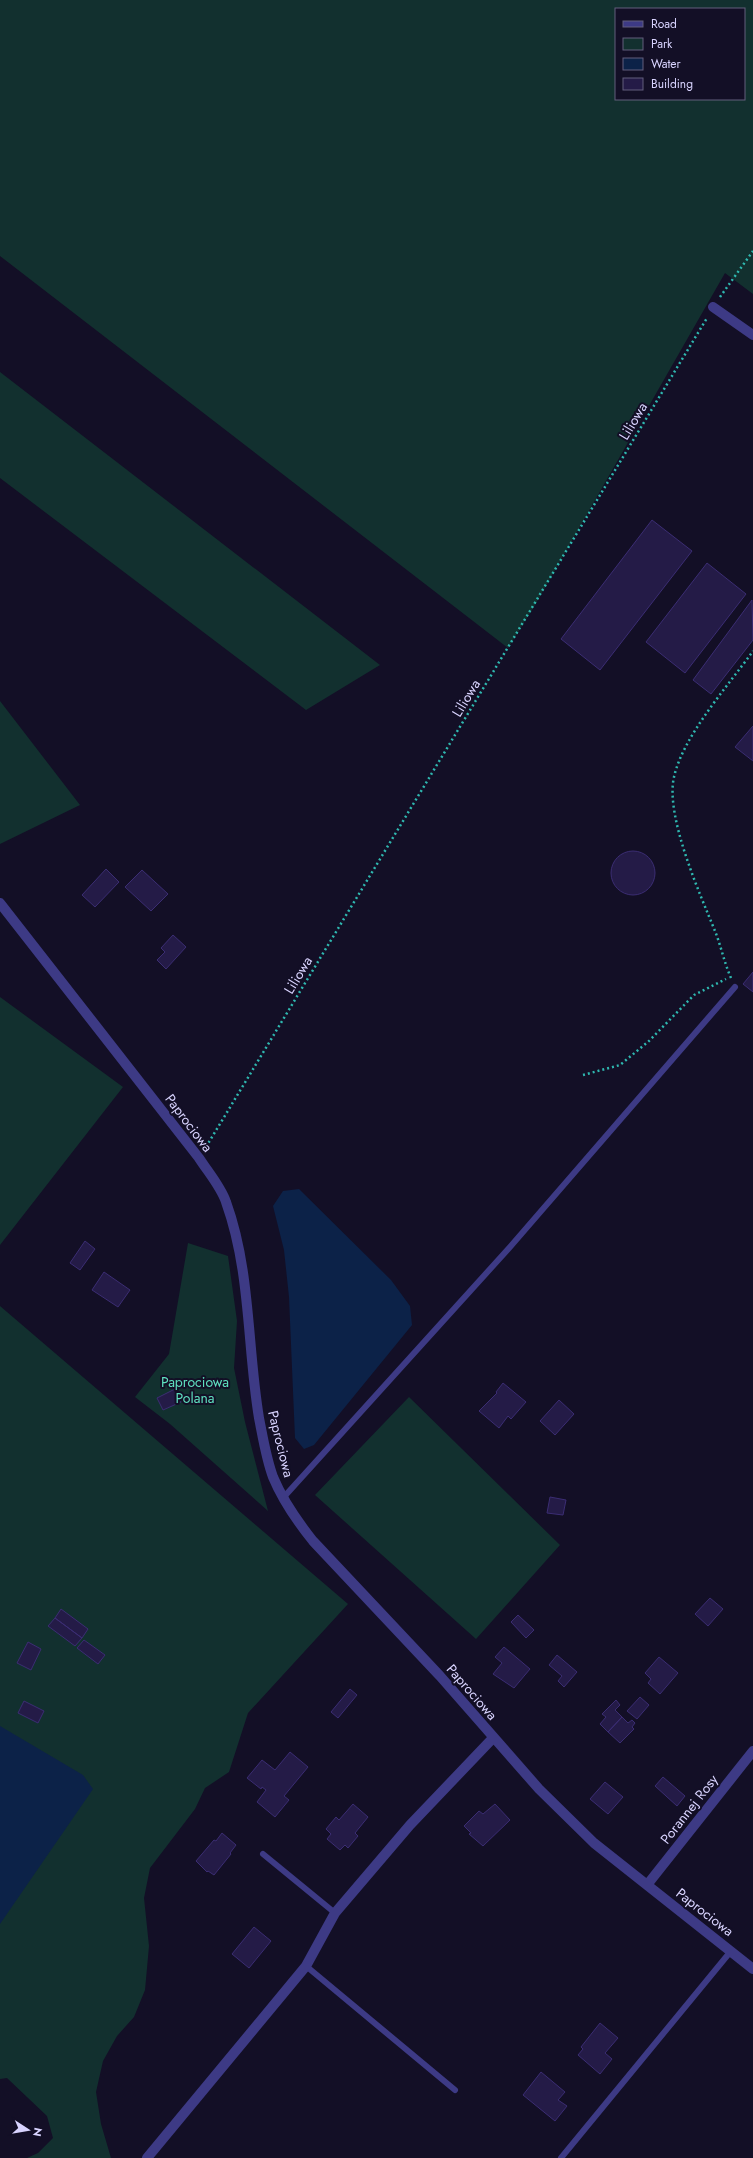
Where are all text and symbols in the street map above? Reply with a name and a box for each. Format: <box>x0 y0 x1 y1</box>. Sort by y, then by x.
legend <box>615 8 745 100</box>
text: Road <box>651 15 677 33</box>
text: Park <box>651 35 673 53</box>
text: Water <box>651 55 682 73</box>
text: Building <box>651 75 693 93</box>
street label: Liliowa <box>614 398 652 444</box>
street label: Liliowa <box>447 675 485 721</box>
street label: Liliowa <box>279 952 317 998</box>
street label: Paprociowa <box>160 1090 218 1156</box>
park label: Paprociowa Polana <box>161 1372 229 1408</box>
street label: Paprociowa <box>263 1408 299 1480</box>
street label: Paprociowa <box>442 1660 502 1724</box>
street label: Porannej Rosy <box>655 1769 723 1848</box>
street label: Paprociowa <box>672 1883 738 1941</box>
north arrow <box>8 2110 48 2150</box>
text: N <box>29 2126 47 2138</box>

